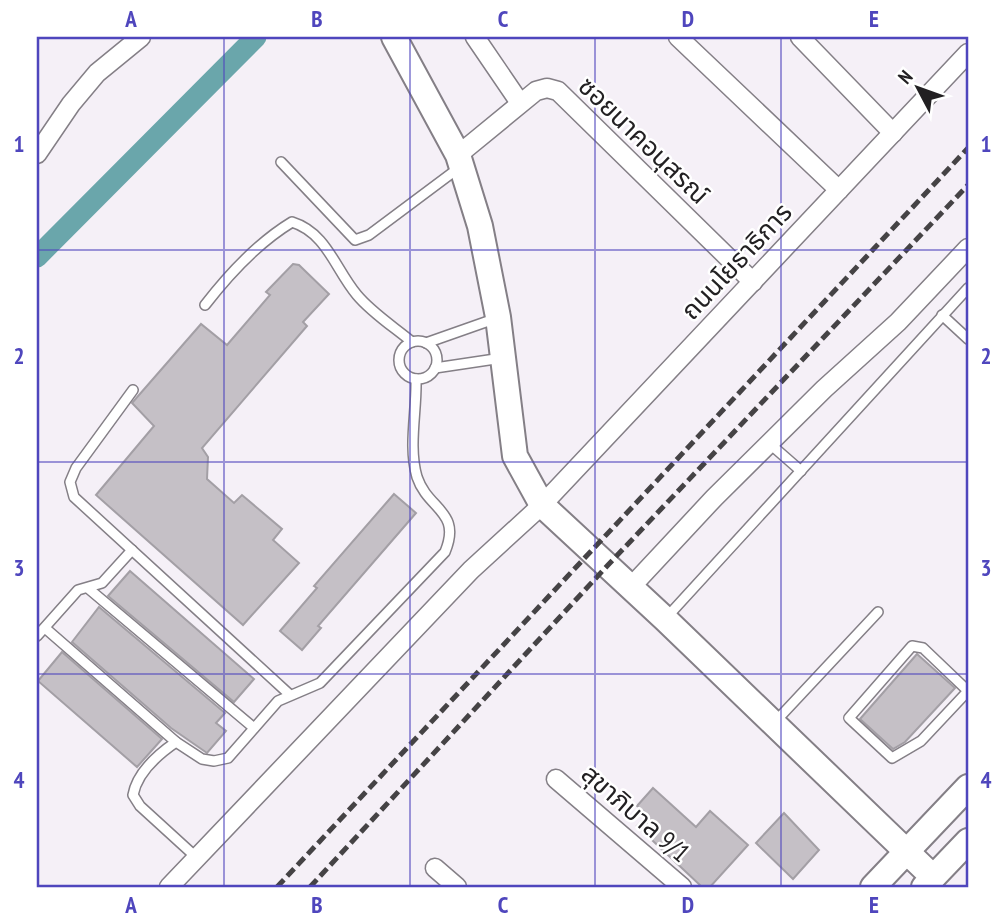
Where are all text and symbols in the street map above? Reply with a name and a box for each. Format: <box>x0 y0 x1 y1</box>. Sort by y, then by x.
text: A <box>124 4 137 33</box>
text: B <box>311 4 323 33</box>
text: C <box>498 4 509 33</box>
text: D <box>682 4 694 33</box>
text: E <box>869 4 879 33</box>
north arrow <box>883 52 953 122</box>
text: N <box>893 65 918 89</box>
street label: ซอยนาคอนุสรณ์ <box>572 69 716 211</box>
text: 1 <box>14 129 25 158</box>
text: 1 <box>981 129 992 158</box>
street label: ถนนโยธาธิการ <box>674 196 798 326</box>
text: 2 <box>14 341 25 370</box>
text: 2 <box>981 341 992 370</box>
text: 3 <box>14 553 25 582</box>
text: 3 <box>981 553 992 582</box>
street label: สุขาภิบาล 9/1 <box>575 757 697 869</box>
text: 4 <box>14 765 25 794</box>
text: 4 <box>981 765 992 794</box>
text: A <box>124 890 137 919</box>
text: B <box>311 890 323 919</box>
text: C <box>498 890 509 919</box>
text: D <box>682 890 694 919</box>
text: E <box>869 890 879 919</box>

